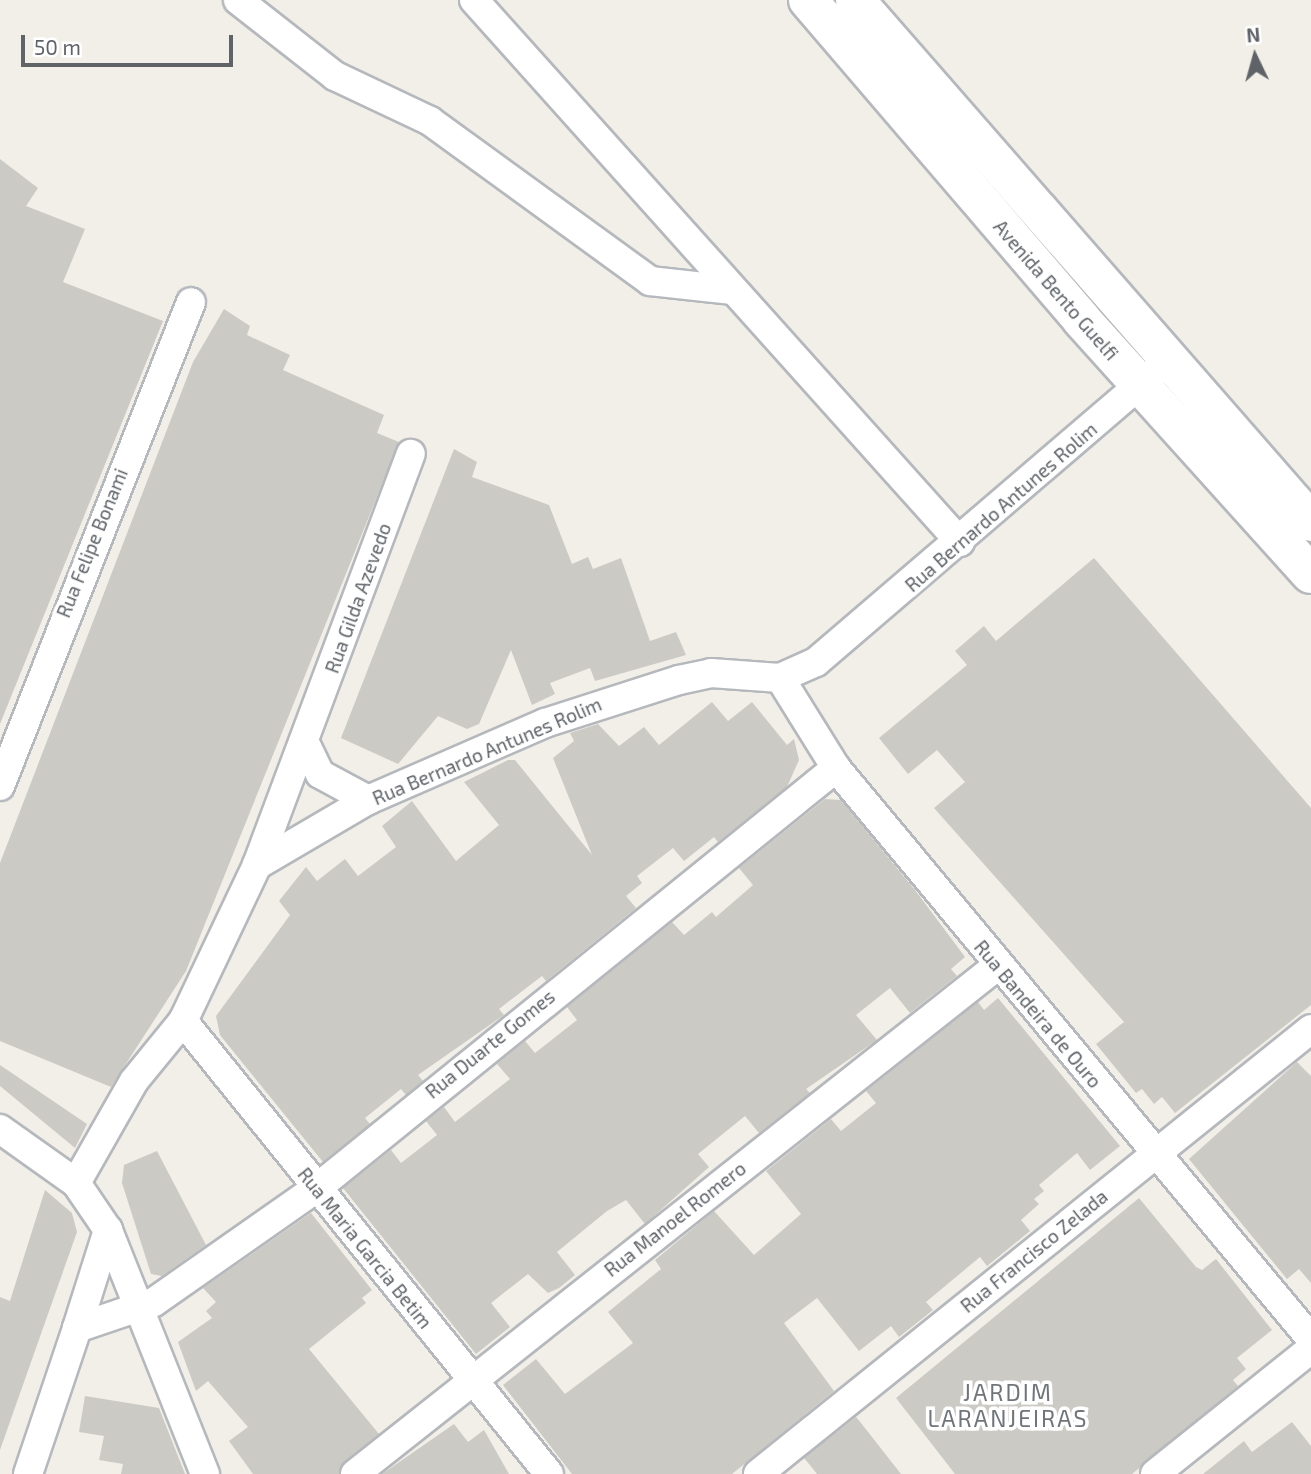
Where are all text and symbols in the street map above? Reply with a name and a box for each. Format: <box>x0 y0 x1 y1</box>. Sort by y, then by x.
scale bar <box>24 21 236 65</box>
north arrow <box>1220 21 1290 91</box>
text: N <box>1245 23 1261 47</box>
text: 50 m <box>34 34 81 59</box>
street label: Avenida Bento Guelfi <box>989 215 1123 365</box>
street label: Rua Bernardo Antunes Rolim <box>900 417 1102 597</box>
street label: Rua Felipe Bonami <box>52 465 132 621</box>
street label: Rua Gilda Azevedo <box>320 520 396 676</box>
street label: Rua Bernardo Antunes Rolim <box>369 692 605 810</box>
street label: Rua Bandeira de Ouro <box>970 936 1106 1092</box>
street label: Rua Duarte Gomes <box>421 985 559 1103</box>
street label: Rua Manoel Romero <box>600 1157 750 1281</box>
street label: Rua Maria Garcia Betim <box>293 1163 437 1333</box>
street label: Rua Francisco Zelada <box>956 1185 1112 1317</box>
district label: JARDIM LARANJEIRAS <box>929 1378 1087 1432</box>

